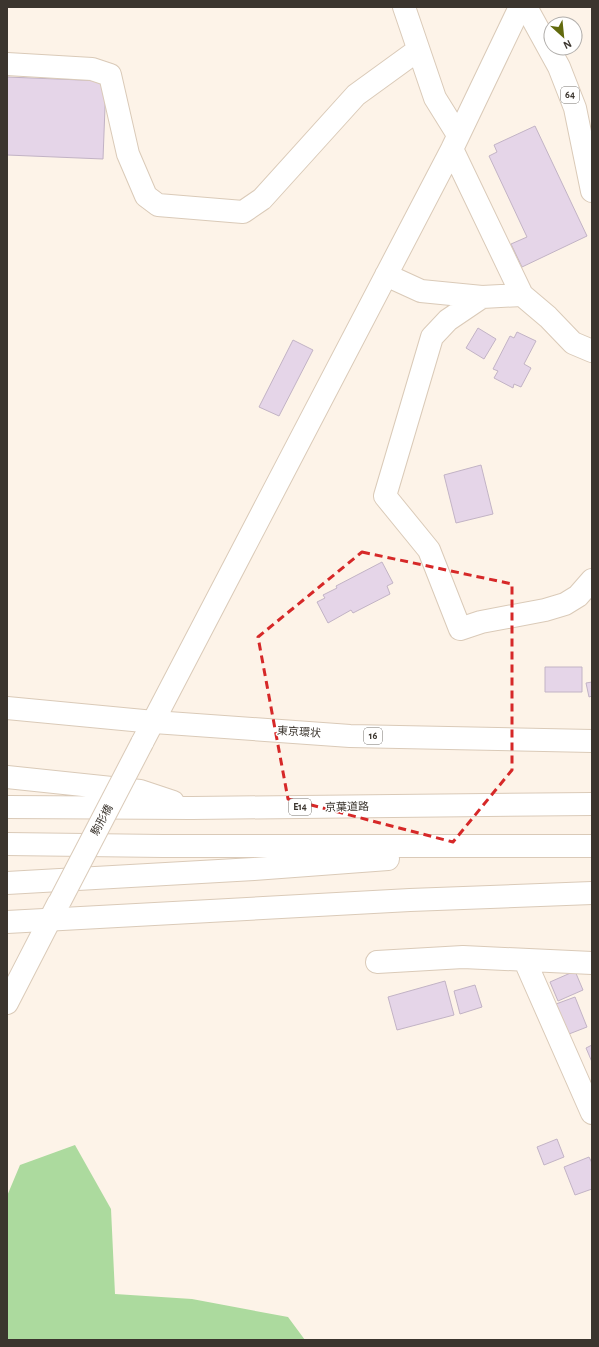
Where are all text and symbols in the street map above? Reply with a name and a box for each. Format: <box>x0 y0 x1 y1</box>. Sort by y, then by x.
north arrow <box>543 16 583 56</box>
text: N <box>561 38 573 51</box>
road number: 64 <box>561 87 579 103</box>
street label: 東京環状 <box>277 724 322 739</box>
road number: 16 <box>364 728 382 744</box>
road number: E14 <box>289 799 311 815</box>
street label: 京葉道路 <box>325 800 369 813</box>
street label: 駒形橋 <box>89 802 115 837</box>

